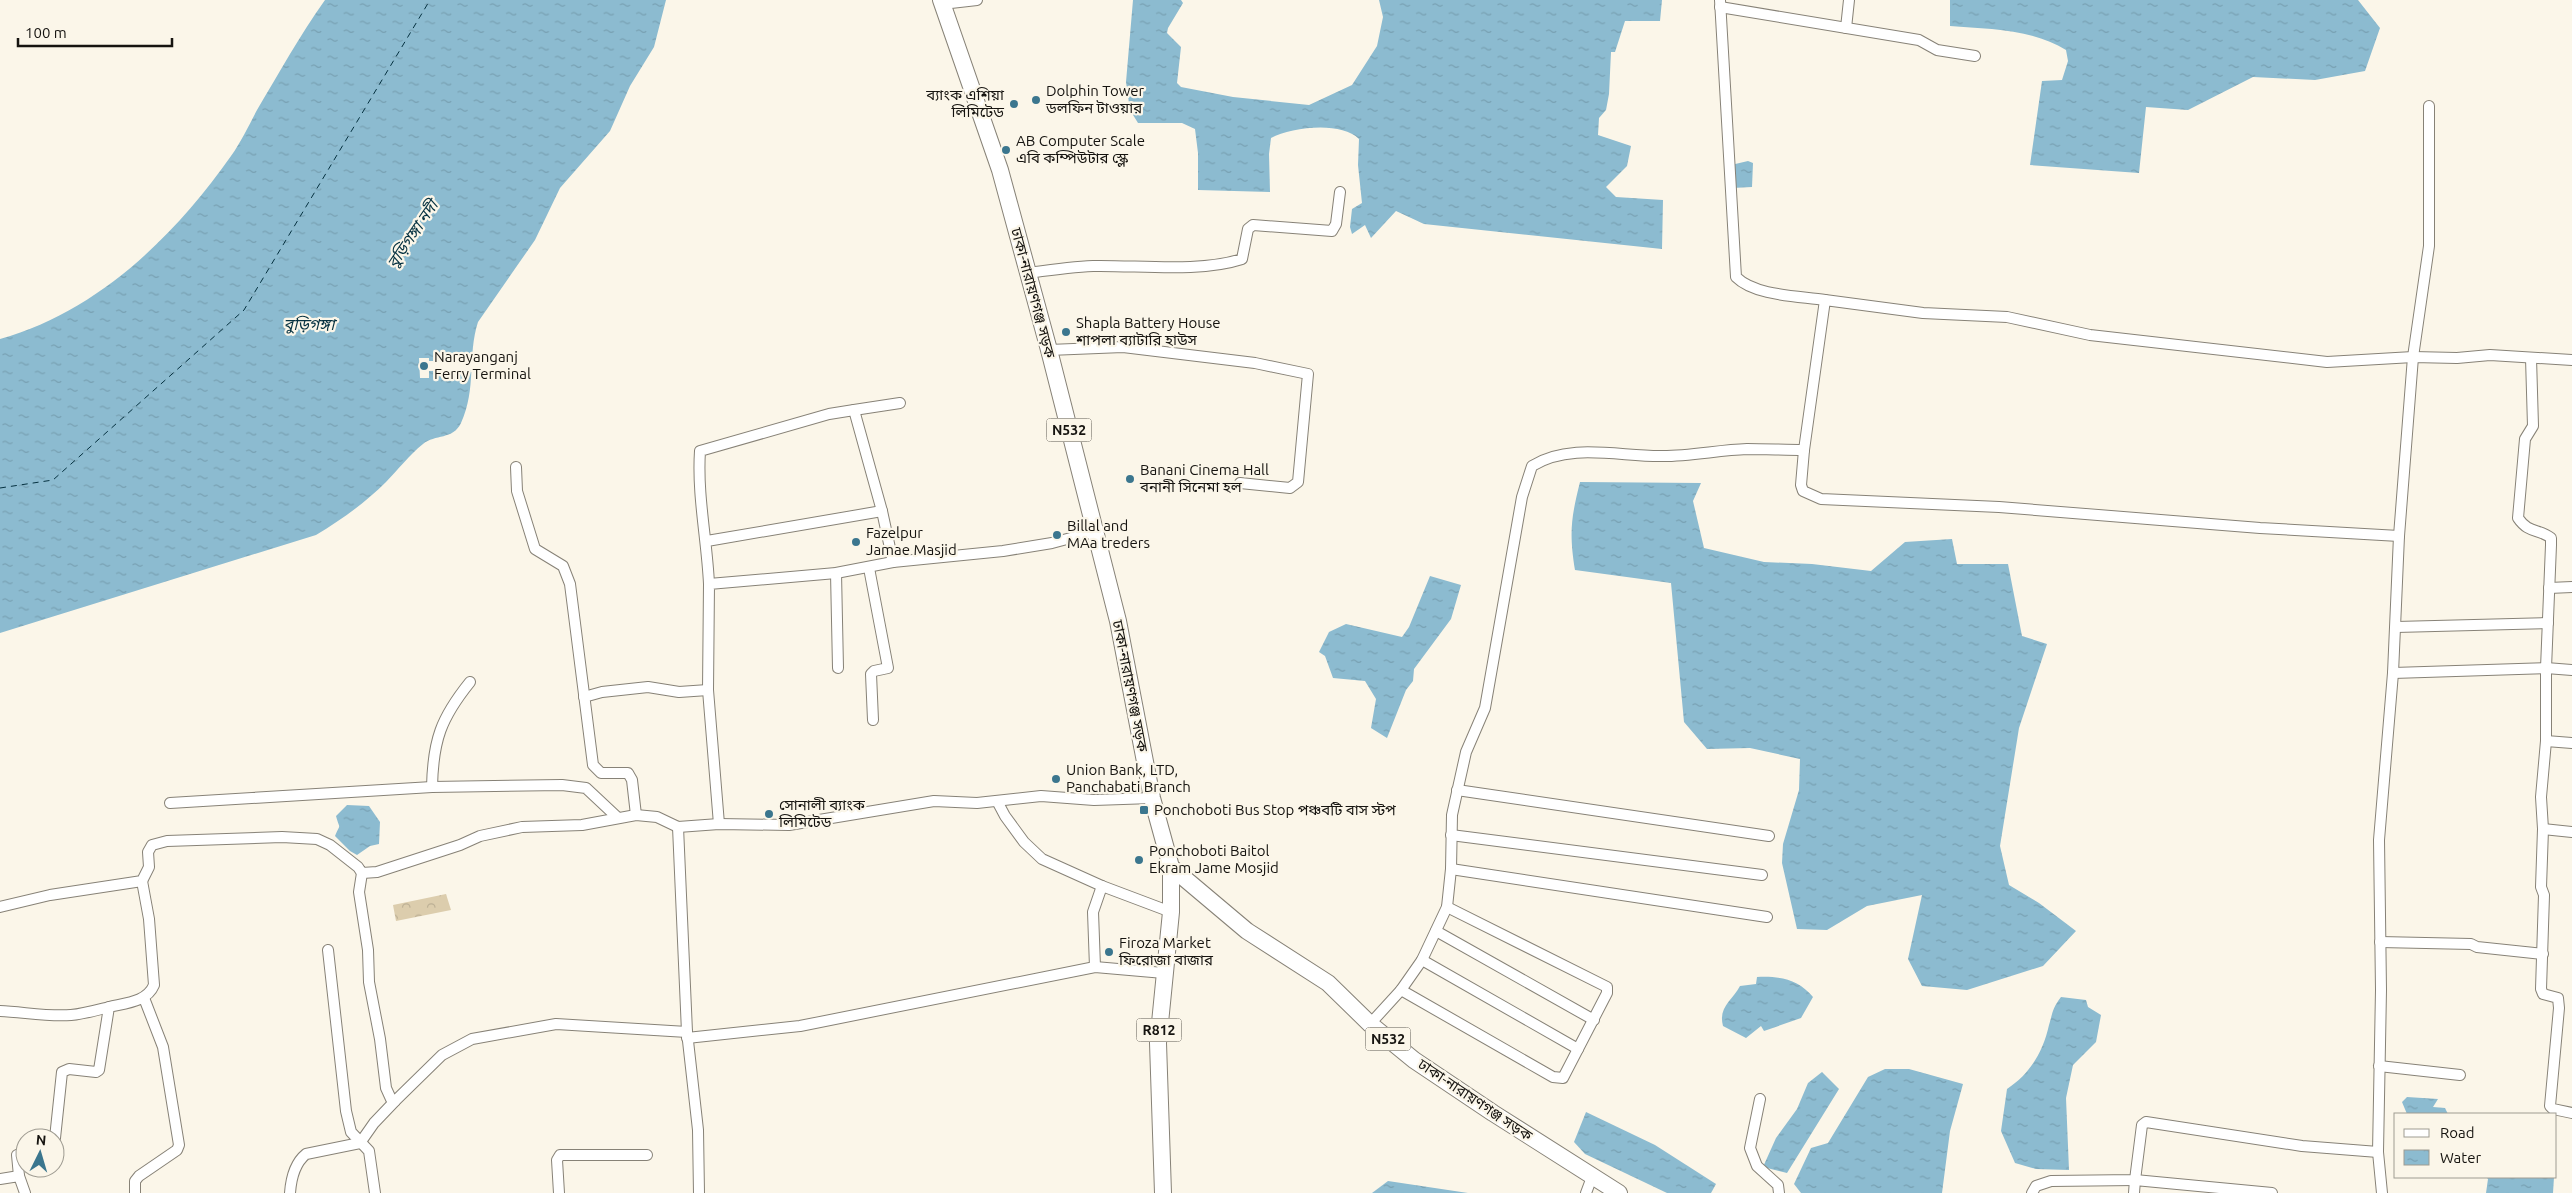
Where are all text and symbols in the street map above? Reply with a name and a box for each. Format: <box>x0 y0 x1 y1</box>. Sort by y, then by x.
scale bar <box>18 15 171 47</box>
text: 100 m <box>25 24 67 41</box>
place label: Dolphin Tower ডলফিন টাওয়ার <box>1045 82 1145 116</box>
place label: ব্যাংক এশিয়া লিমিটেড <box>925 86 1005 120</box>
marker: Dolphin Tower ডলফিন টাওয়ার <box>1030 94 1042 106</box>
marker: ব্যাংক এশিয়া লিমিটেড <box>1008 98 1020 110</box>
place label: AB Computer Scale এবি কম্পিউটার স্কেল <box>1016 132 1145 167</box>
marker: AB Computer Scale এবি কম্পিউটার স্কেল <box>1000 144 1012 156</box>
water label: বুড়িগঙ্গা নদী <box>383 195 443 272</box>
street label: ঢাকা-নারায়ণগঞ্জ সড়ক <box>1008 225 1059 361</box>
place label: Shapla Battery House শাপলা ব্যাটারি হাউস <box>1075 314 1221 348</box>
water label: বুড়িগঙ্গা <box>284 315 337 334</box>
marker: Shapla Battery House শাপলা ব্যাটারি হাউস <box>1060 326 1072 338</box>
place label: Narayanganj Ferry Terminal <box>434 348 531 382</box>
marker: Narayanganj Ferry Terminal <box>418 360 430 372</box>
road number: N532 <box>1046 418 1092 442</box>
place label: Banani Cinema Hall বনানী সিনেমা হল <box>1139 461 1269 495</box>
marker: Banani Cinema Hall বনানী সিনেমা হল <box>1124 473 1136 485</box>
place label: Billal and MAa treders <box>1067 517 1150 551</box>
place label: Fazelpur Jamae Masjid <box>866 524 957 558</box>
marker: Billal and MAa treders <box>1051 529 1063 541</box>
marker: Fazelpur Jamae Masjid <box>850 536 862 548</box>
street label: ঢাকা-নারায়ণগঞ্জ সড়ক <box>1109 618 1152 754</box>
place label: Union Bank, LTD, Panchabati Branch <box>1066 761 1191 795</box>
marker: Union Bank, LTD, Panchabati Branch <box>1050 773 1062 785</box>
place label: সোনালী ব্যাংক লিমিটেড <box>778 796 866 830</box>
place label: Ponchoboti Bus Stop পঞ্চবটি বাস স্টপ <box>1154 801 1396 818</box>
marker: Ponchoboti Bus Stop পঞ্চবটি বাস স্টপ <box>1138 804 1150 816</box>
marker: সোনালী ব্যাংক লিমিটেড <box>763 808 775 820</box>
place label: Ponchoboti Baitol Ekram Jame Mosjid <box>1149 842 1279 876</box>
marker: Ponchoboti Baitol Ekram Jame Mosjid <box>1133 854 1145 866</box>
place label: Firoza Market ফিরোজা বাজার <box>1118 934 1214 968</box>
marker: Firoza Market ফিরোজা বাজার <box>1103 946 1115 958</box>
road number: R812 <box>1136 1018 1182 1042</box>
road number: N532 <box>1366 1028 1410 1050</box>
street label: ঢাকা-নারায়ণগঞ্জ সড়ক <box>1414 1055 1536 1145</box>
legend <box>2394 1113 2557 1178</box>
text: Road <box>2440 1124 2475 1141</box>
north arrow <box>15 1128 65 1178</box>
text: N <box>35 1132 47 1148</box>
text: Water <box>2440 1149 2481 1166</box>

